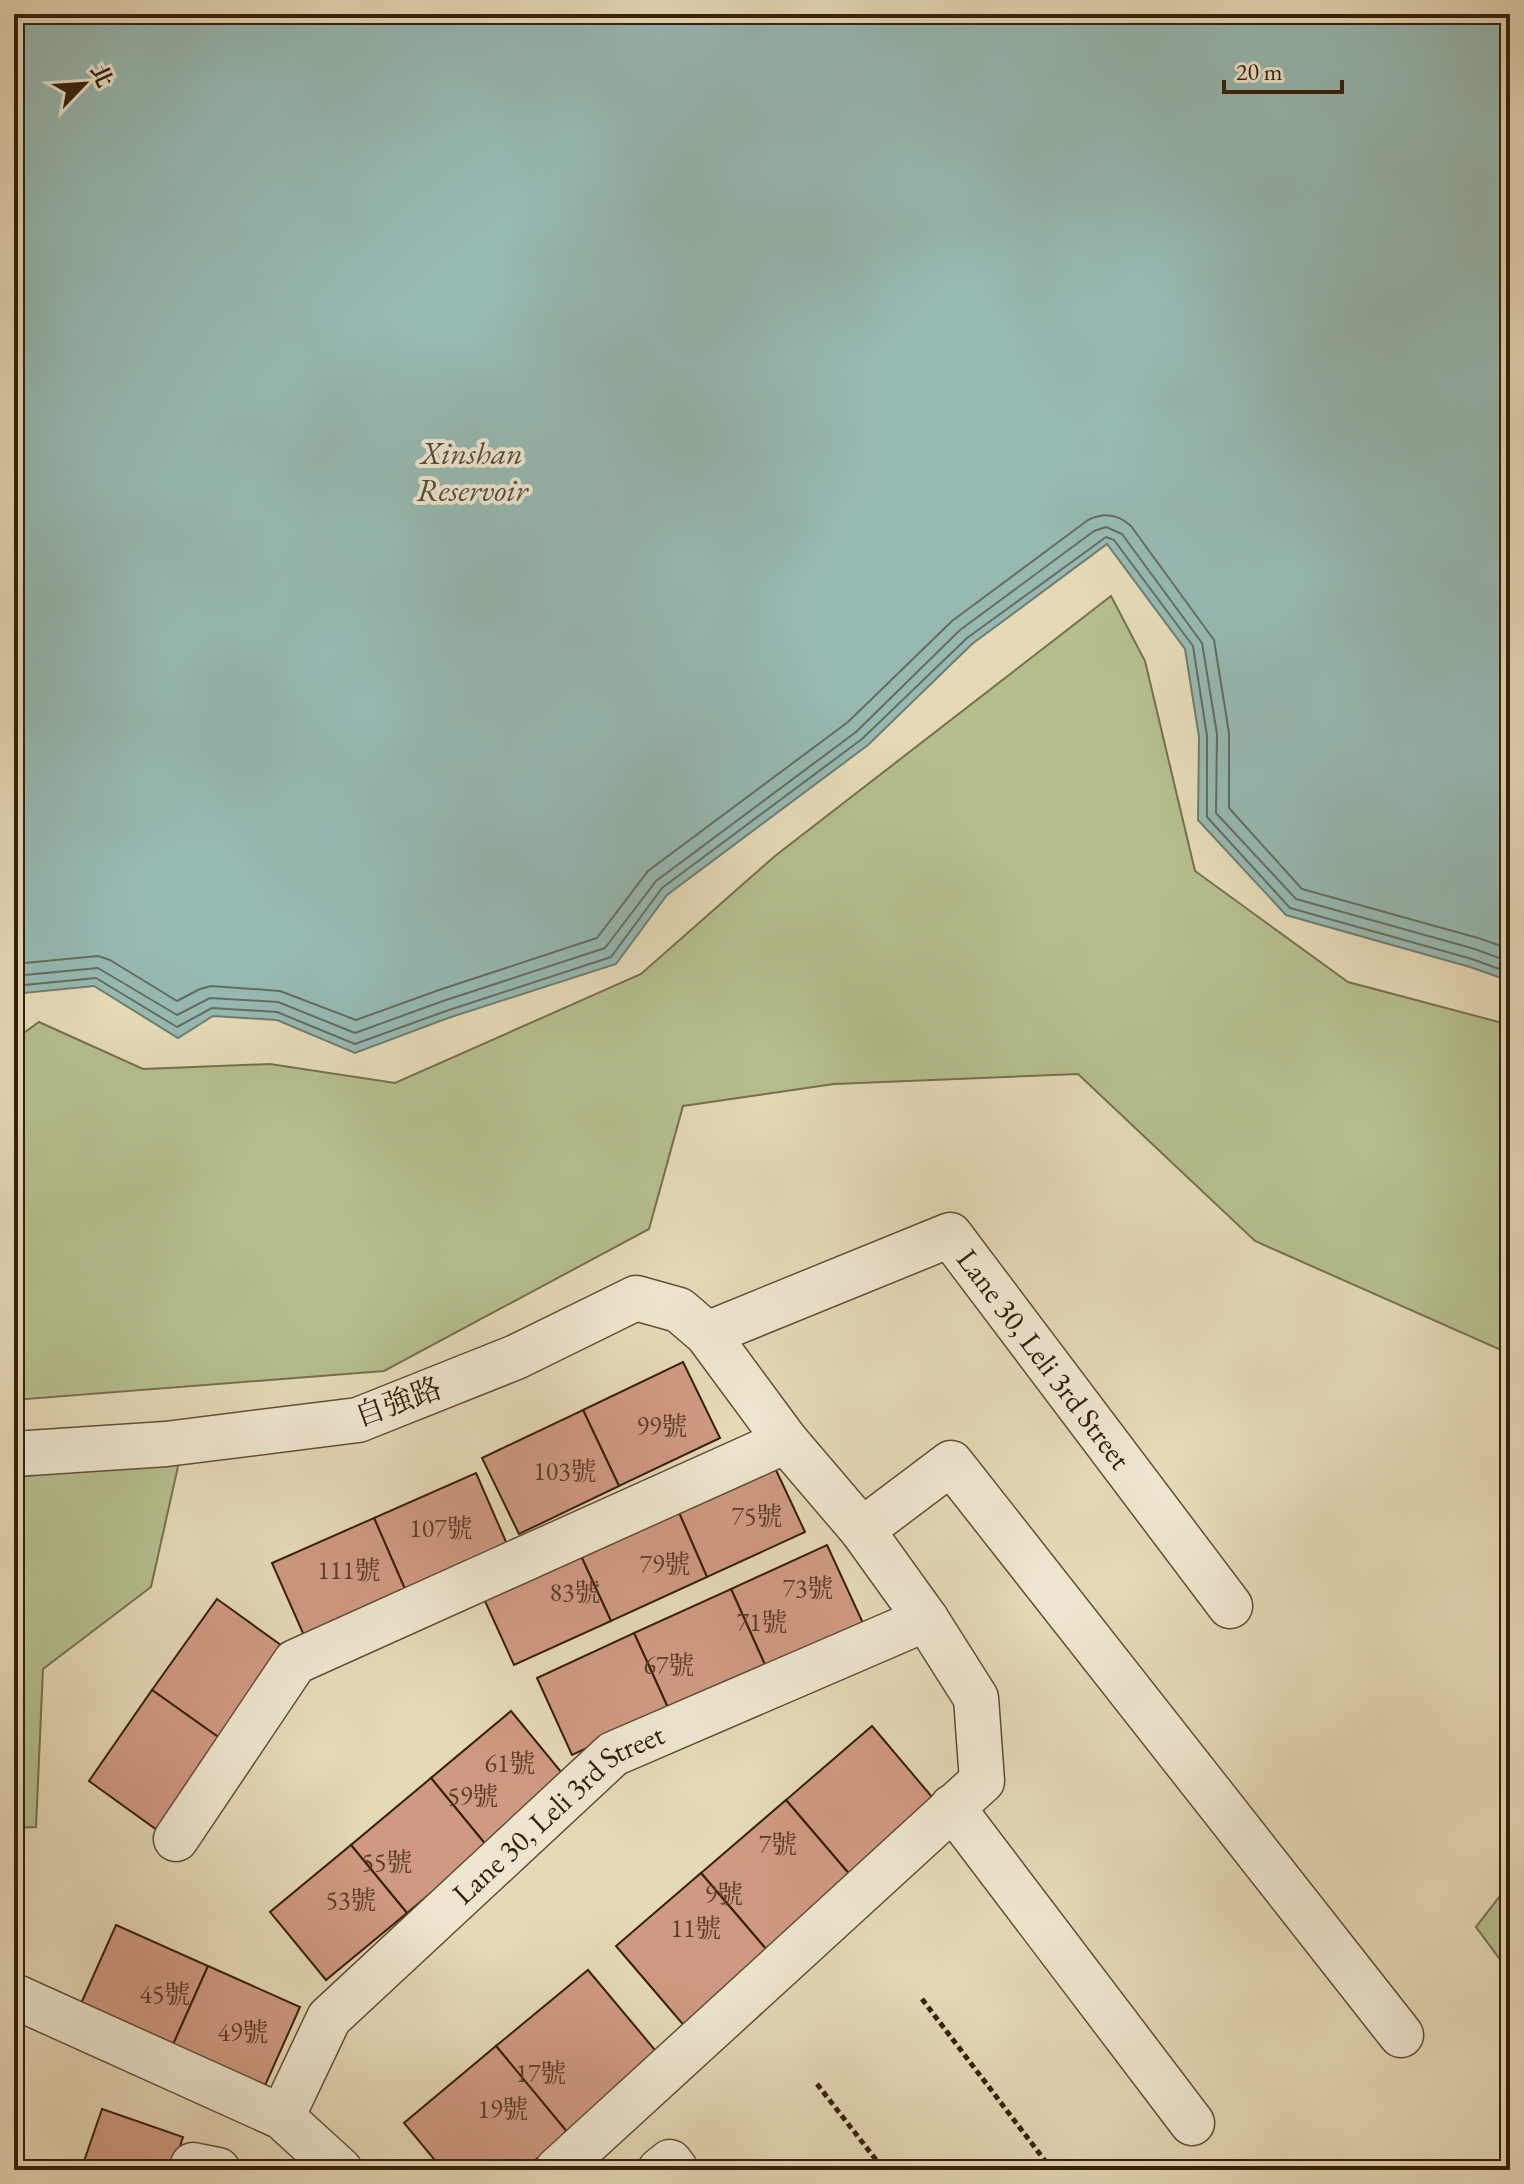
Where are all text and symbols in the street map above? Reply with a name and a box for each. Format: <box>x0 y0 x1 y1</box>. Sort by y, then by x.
north arrow <box>44 44 124 124</box>
scale bar <box>1224 44 1342 94</box>
text: 20 m <box>1236 56 1283 87</box>
text: 北 <box>84 60 119 92</box>
water label: Xinshan Reservoir <box>416 432 529 511</box>
street label: Lane 30, Leli 3rd Street <box>948 1241 1140 1477</box>
street label: 自強路 <box>349 1368 447 1435</box>
house number: 99號 <box>637 1409 687 1443</box>
house number: 103號 <box>533 1454 597 1488</box>
house number: 75號 <box>732 1499 782 1533</box>
house number: 107號 <box>409 1511 473 1545</box>
house number: 79號 <box>640 1547 690 1581</box>
house number: 111號 <box>317 1553 381 1587</box>
house number: 73號 <box>783 1571 833 1605</box>
house number: 83號 <box>550 1575 600 1609</box>
house number: 71號 <box>737 1605 787 1639</box>
house number: 67號 <box>644 1648 694 1682</box>
street label: Lane 30, Leli 3rd Street <box>444 1714 670 1913</box>
house number: 61號 <box>485 1746 535 1780</box>
house number: 59號 <box>448 1779 498 1813</box>
house number: 7號 <box>759 1827 797 1861</box>
house number: 55號 <box>362 1845 412 1879</box>
house number: 9號 <box>705 1877 743 1911</box>
house number: 53號 <box>326 1883 376 1917</box>
house number: 11號 <box>671 1911 721 1945</box>
house number: 45號 <box>140 1977 190 2011</box>
house number: 49號 <box>218 2015 268 2049</box>
house number: 17號 <box>516 2056 566 2090</box>
house number: 19號 <box>478 2092 528 2126</box>

